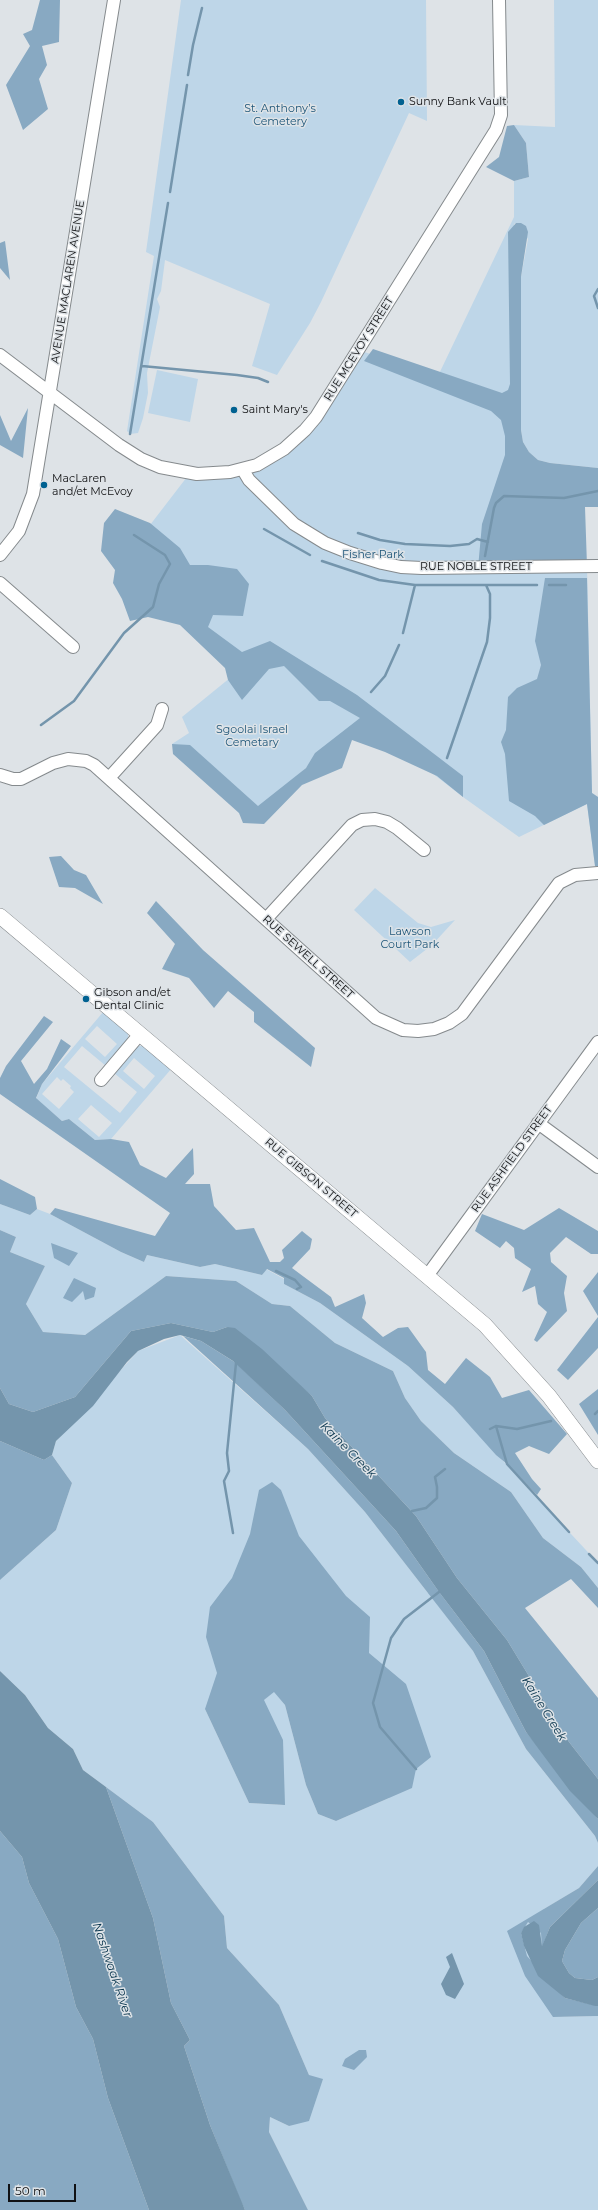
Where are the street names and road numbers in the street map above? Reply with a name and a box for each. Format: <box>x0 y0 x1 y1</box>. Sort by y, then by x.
street label: AVENUE MACLAREN AVENUE <box>49 199 87 365</box>
street label: RUE MCEVOY STREET <box>321 294 397 404</box>
street label: RUE NOBLE STREET <box>420 560 532 574</box>
street label: RUE SEWELL STREET <box>260 913 356 1001</box>
street label: RUE ASHFIELD STREET <box>469 1103 555 1215</box>
street label: RUE GIBSON STREET <box>262 1135 360 1221</box>

